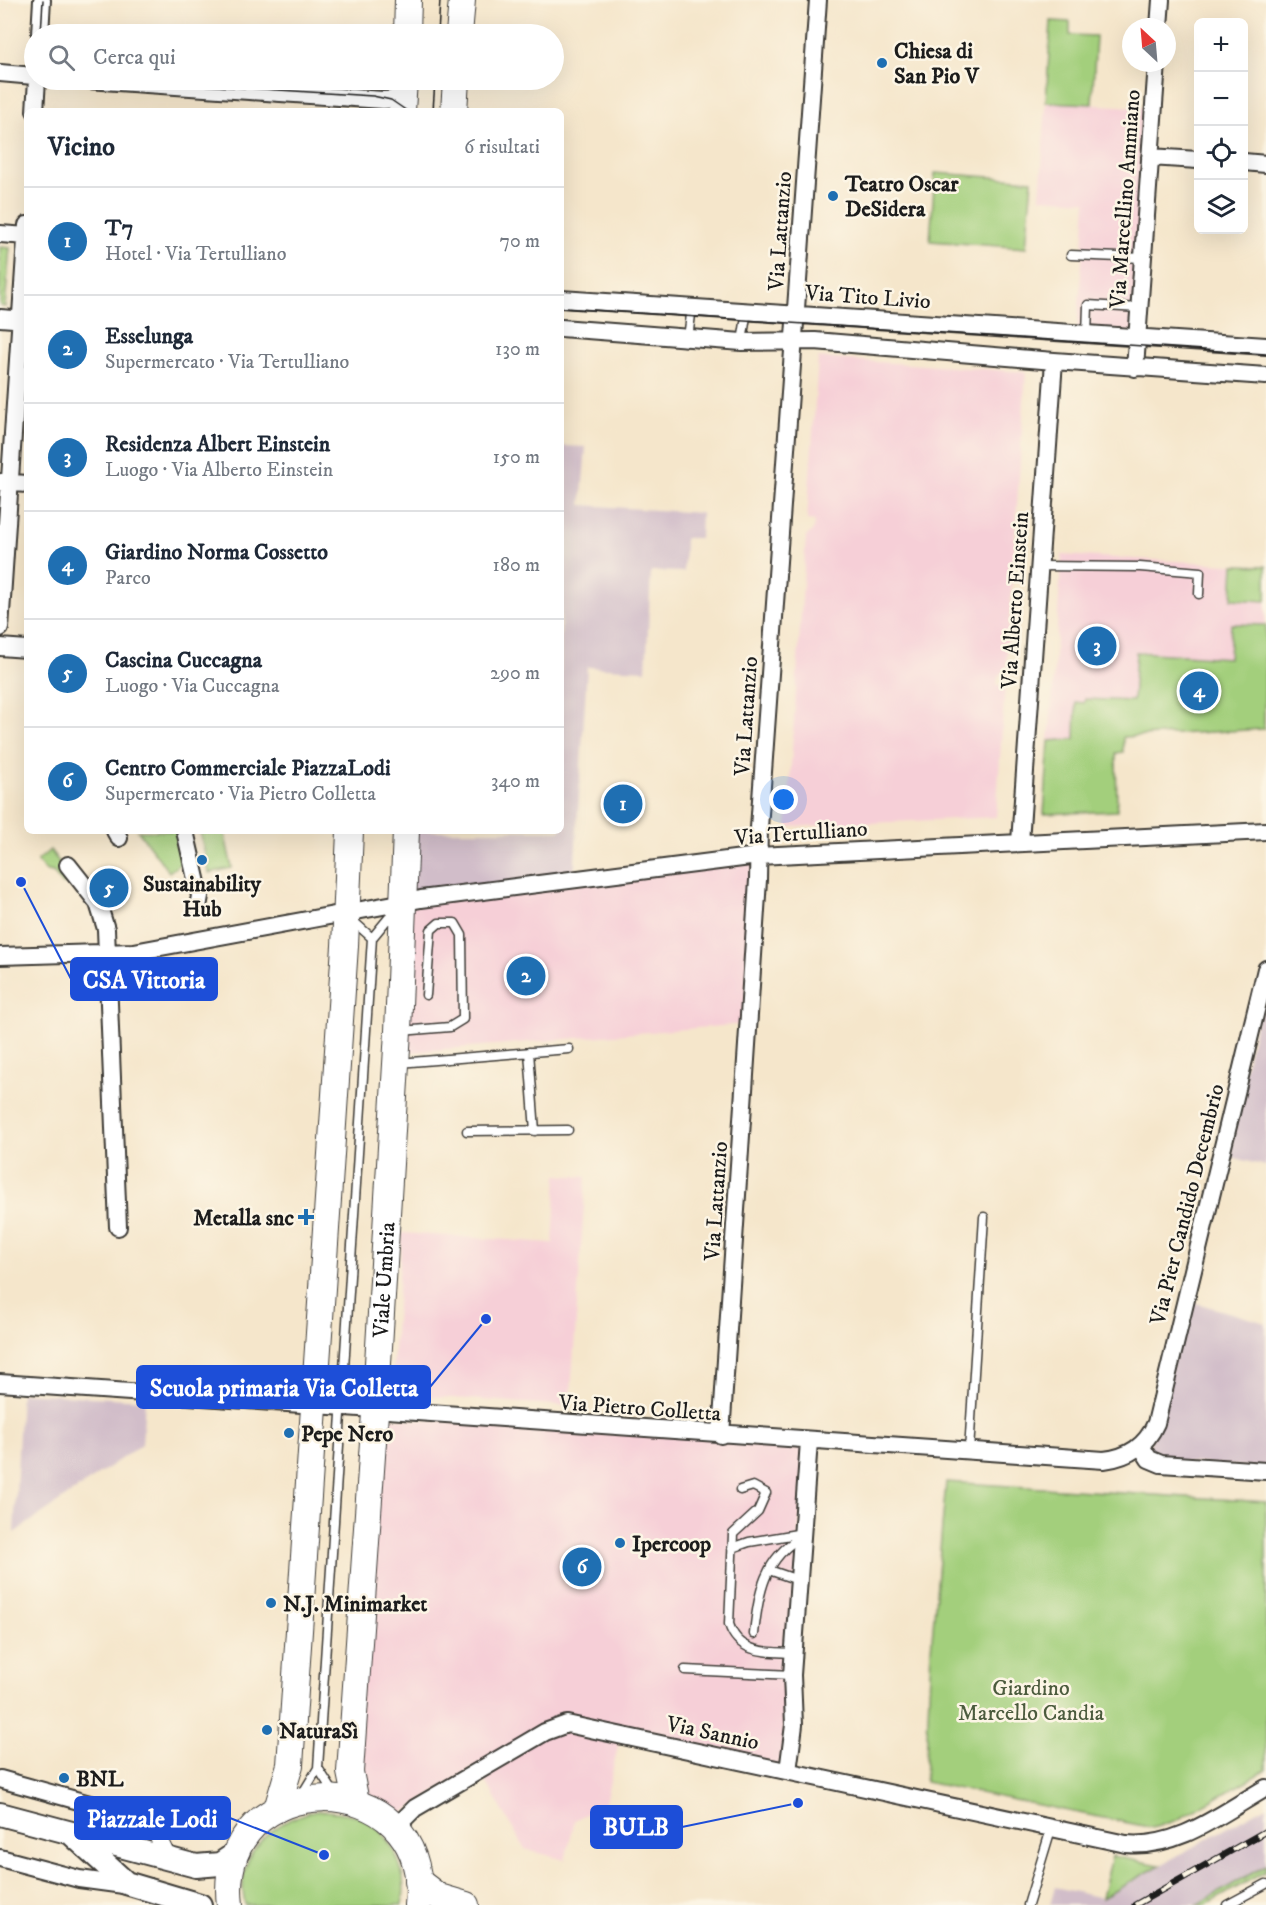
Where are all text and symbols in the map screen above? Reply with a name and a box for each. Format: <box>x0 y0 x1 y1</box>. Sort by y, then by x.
north arrow <box>1122 18 1176 72</box>
map controls <box>1194 18 1248 234</box>
button: + <box>1194 18 1248 72</box>
search box <box>24 24 564 90</box>
place label: Chiesa di San Pio V <box>894 38 980 90</box>
icon: search <box>45 41 78 74</box>
text: Cerca qui <box>93 44 176 71</box>
marker: Chiesa di San Pio V <box>875 56 889 70</box>
button: − <box>1194 72 1248 126</box>
street label: Via Marcellino Ammiano <box>1104 89 1147 311</box>
button: locate <box>1194 126 1248 180</box>
text: Vicino <box>48 131 115 164</box>
text: 6 risultati <box>464 135 540 160</box>
street label: Via Lattanzio <box>763 171 798 293</box>
place label: Teatro Oscar DeSidera <box>844 171 959 223</box>
button: layers <box>1194 180 1248 234</box>
marker: Teatro Oscar DeSidera <box>826 189 840 203</box>
text: T7 <box>105 215 133 242</box>
text: 1 <box>64 229 71 254</box>
text: 70 m <box>499 229 540 254</box>
text: Hotel · Via Tertulliano <box>105 242 286 267</box>
street label: Via Tito Livio <box>803 280 932 315</box>
text: Esselunga <box>105 323 193 350</box>
text: 2 <box>63 337 72 362</box>
text: 130 m <box>495 337 540 362</box>
text: Supermercato · Via Tertulliano <box>105 350 349 375</box>
text: Residenza Albert Einstein <box>105 431 330 458</box>
text: 3 <box>64 445 71 470</box>
text: 150 m <box>493 445 540 470</box>
text: Luogo · Via Alberto Einstein <box>105 458 333 483</box>
street label: Via Alberto Einstein <box>996 510 1035 691</box>
text: Giardino Norma Cossetto <box>105 539 328 566</box>
text: 4 <box>62 553 73 578</box>
text: 180 m <box>493 553 540 578</box>
text: Parco <box>105 566 151 591</box>
pin: 3 <box>1078 624 1116 668</box>
text: Cascina Cuccagna <box>105 647 262 674</box>
street label: Via Lattanzio <box>729 656 764 778</box>
text: 5 <box>63 661 72 686</box>
text: 290 m <box>490 661 540 686</box>
pin: 4 <box>1180 668 1218 714</box>
text: Luogo · Via Cuccagna <box>105 674 279 699</box>
text: Centro Commerciale PiazzaLodi <box>105 755 391 782</box>
text: 6 <box>62 769 73 794</box>
text: 340 m <box>491 769 540 794</box>
text: Supermercato · Via Pietro Colletta <box>105 782 376 807</box>
pin: 1 <box>604 782 642 826</box>
your location <box>769 785 798 814</box>
street label: Via Tertulliano <box>733 815 869 852</box>
marker: Sustainability Hub <box>195 853 209 867</box>
pin: 5 <box>90 866 128 910</box>
place label: Sustainability Hub <box>143 871 262 923</box>
pin: 2 <box>506 954 546 998</box>
callout: CSA Vittoria <box>71 958 217 1000</box>
text: CSA Vittoria <box>83 966 206 996</box>
street label: Via Pier Candido Decembrio <box>1144 1081 1231 1329</box>
street label: Via Lattanzio <box>699 1141 734 1263</box>
place label: Metalla snc <box>193 1205 295 1232</box>
marker: Metalla snc <box>299 1210 313 1224</box>
street label: Viale Umbria <box>368 1221 402 1339</box>
callout: Scuola primaria Via Colletta <box>137 1366 430 1408</box>
text: Scuola primaria Via Colletta <box>150 1374 419 1404</box>
street label: Via Pietro Colletta <box>557 1389 723 1428</box>
place label: Pepe Nero <box>301 1421 393 1448</box>
marker: Pepe Nero <box>282 1426 296 1440</box>
place label: Ipercoop <box>632 1531 711 1558</box>
marker: Ipercoop <box>613 1536 627 1550</box>
pin: 6 <box>562 1544 602 1590</box>
place label: N.J. Minimarket <box>283 1591 427 1618</box>
marker: N.J. Minimarket <box>264 1596 278 1610</box>
park label: Giardino Marcello Candia <box>958 1675 1105 1727</box>
street label: Via Sannio <box>663 1710 761 1756</box>
place label: NaturaSì <box>279 1718 359 1745</box>
marker: NaturaSì <box>260 1723 274 1737</box>
place label: BNL <box>76 1766 124 1793</box>
marker: BNL <box>57 1771 71 1785</box>
callout: Piazzale Lodi <box>75 1797 230 1839</box>
text: Piazzale Lodi <box>87 1805 217 1835</box>
callout: BULB <box>591 1806 682 1848</box>
text: BULB <box>603 1813 669 1843</box>

